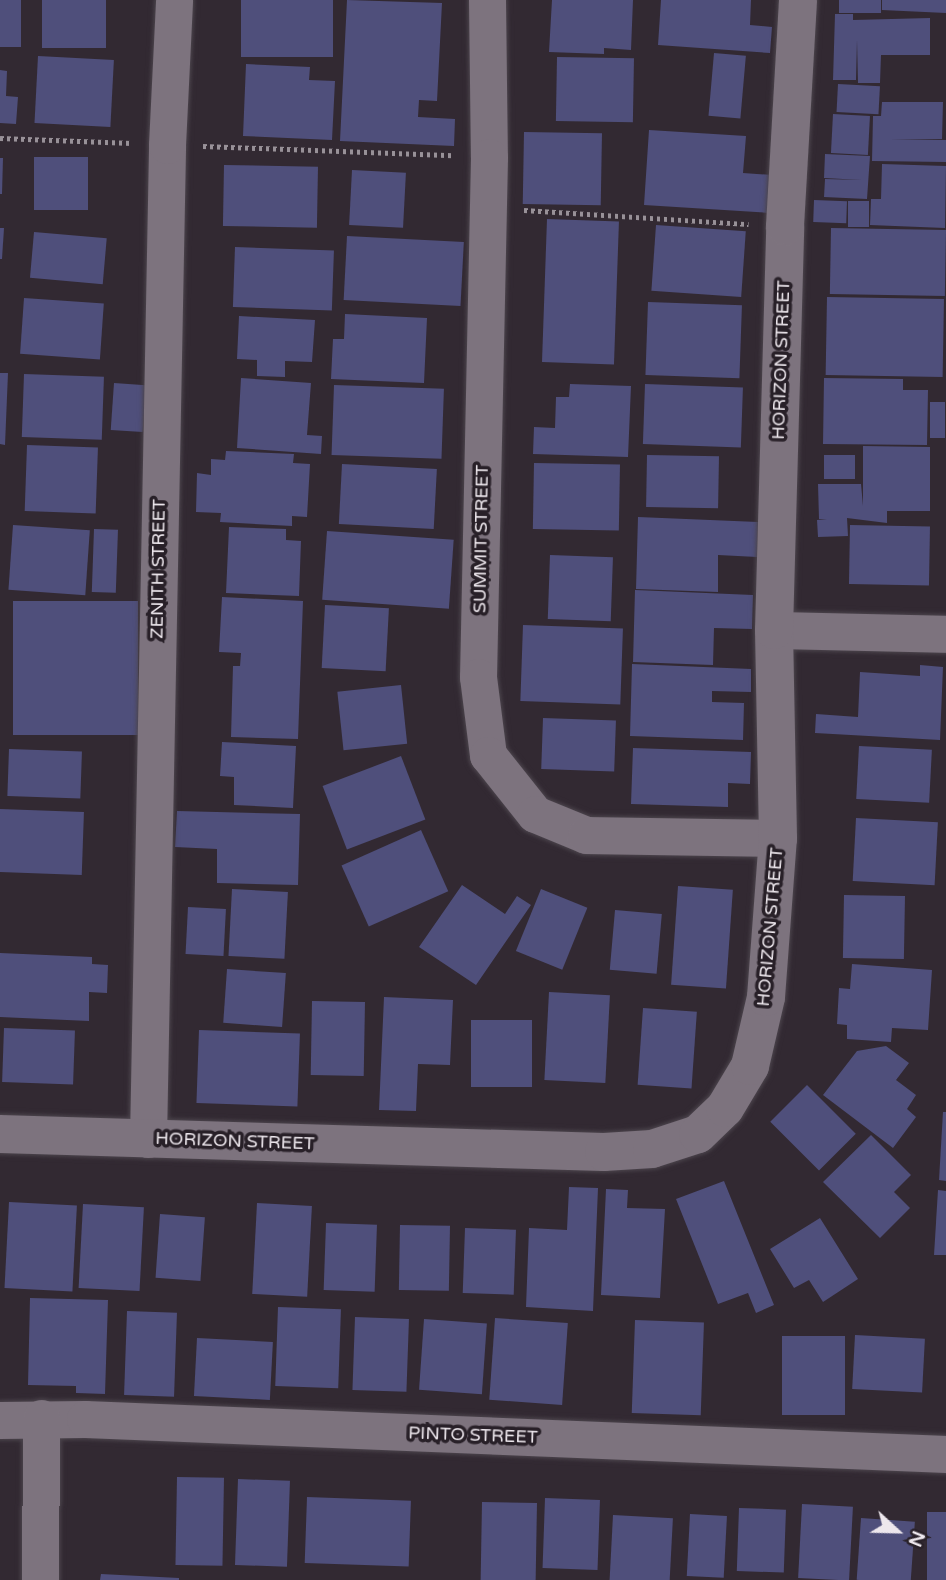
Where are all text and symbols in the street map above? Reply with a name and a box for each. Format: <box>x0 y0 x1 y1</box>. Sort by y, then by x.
street label: HORIZON STREET <box>767 280 795 440</box>
street label: SUMMIT STREET <box>469 465 493 613</box>
street label: ZENITH STREET <box>146 499 170 639</box>
street label: HORIZON STREET <box>752 847 788 1007</box>
street label: HORIZON STREET <box>155 1127 315 1155</box>
street label: PINTO STREET <box>408 1422 538 1448</box>
north arrow <box>862 1496 932 1566</box>
text: N <box>903 1528 930 1550</box>

